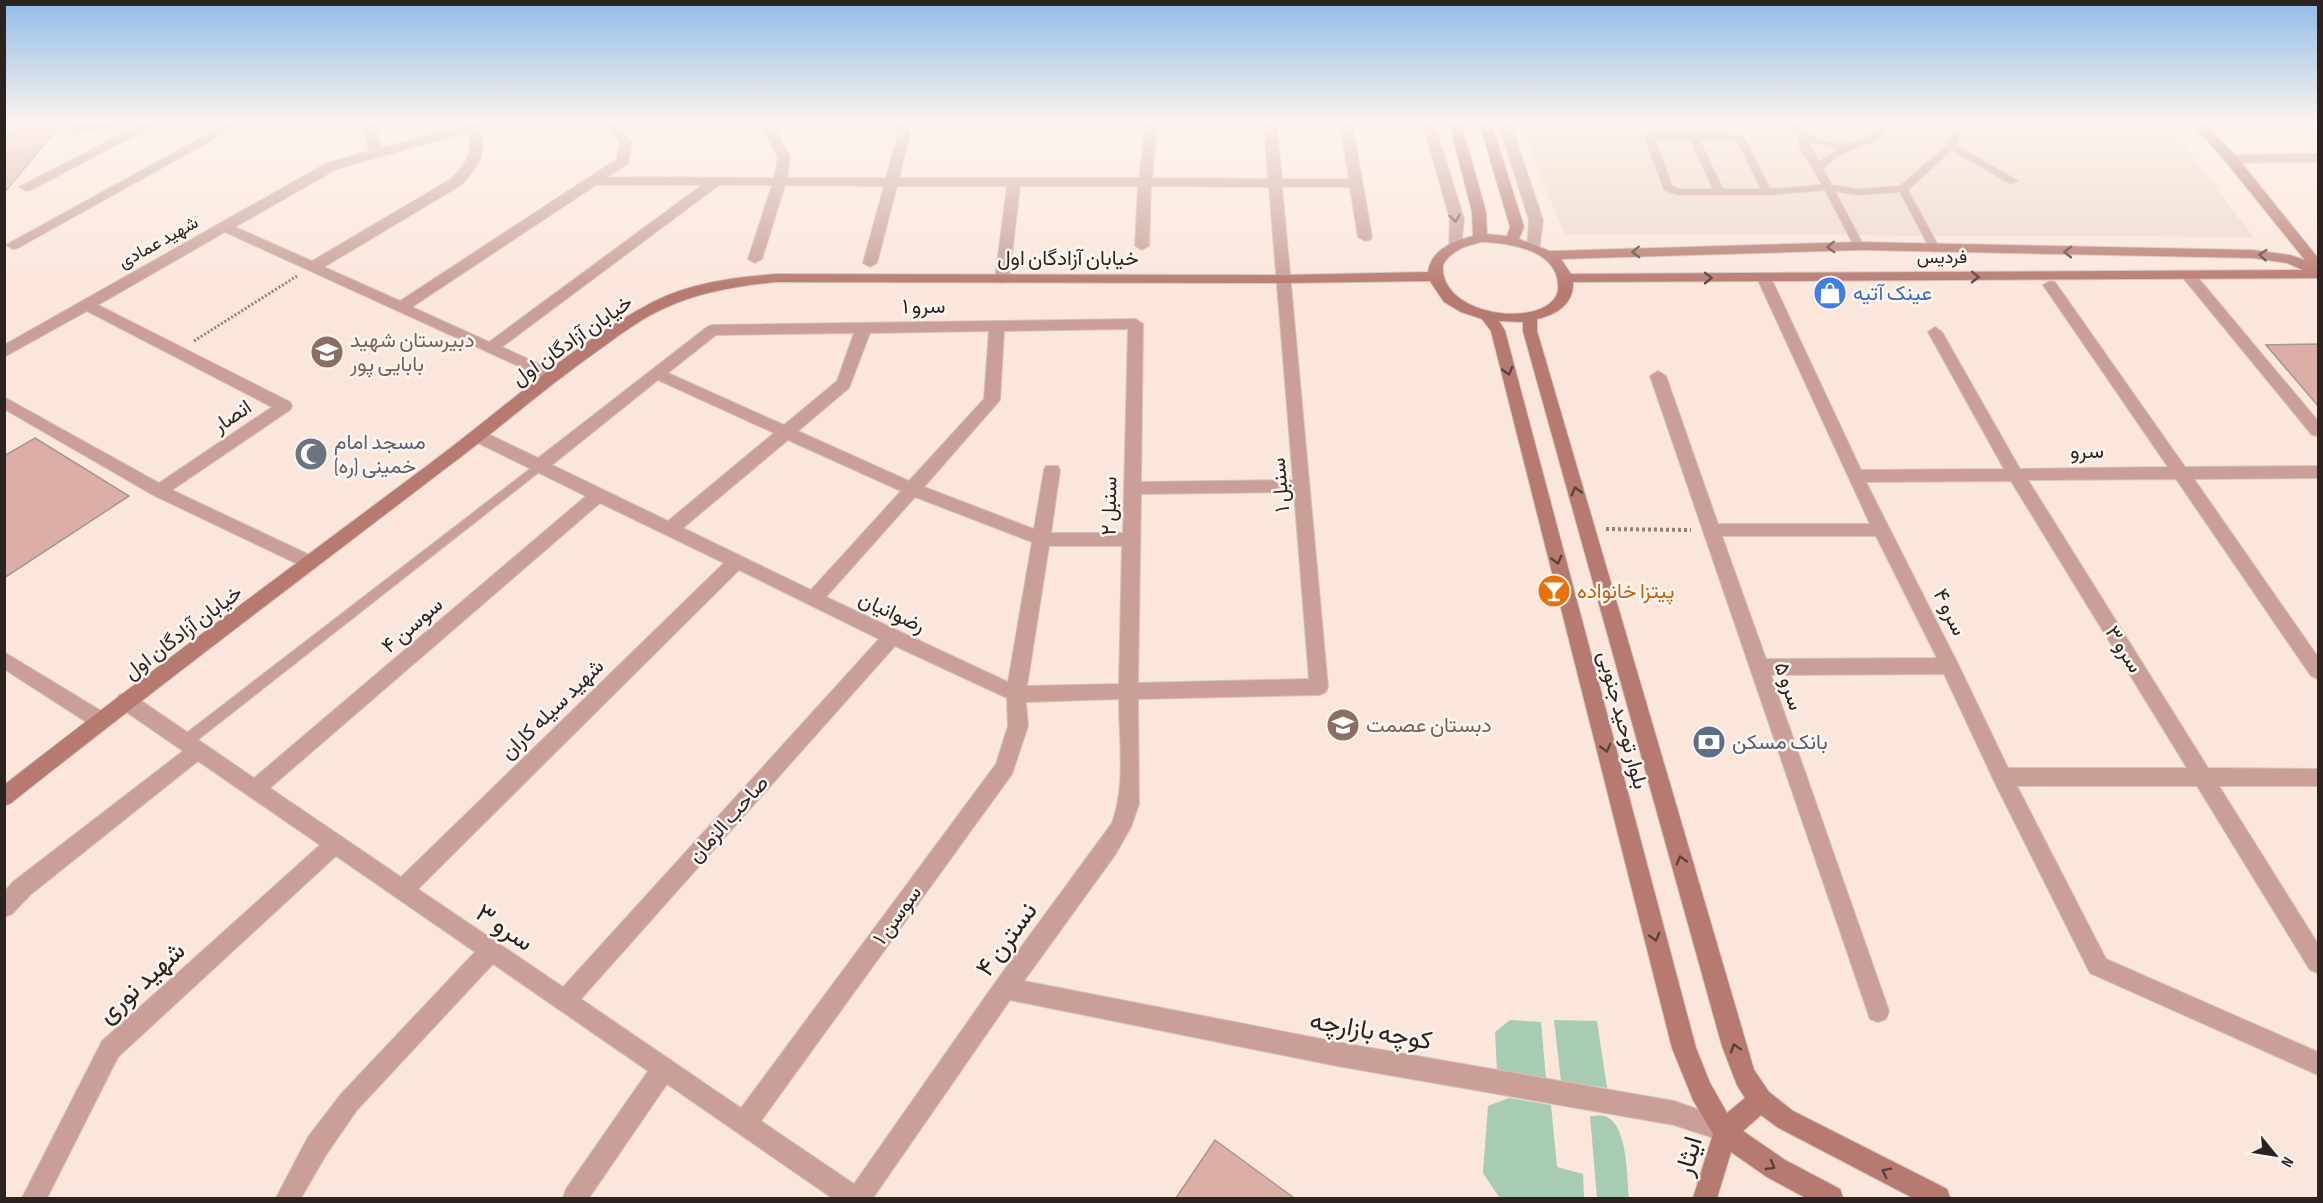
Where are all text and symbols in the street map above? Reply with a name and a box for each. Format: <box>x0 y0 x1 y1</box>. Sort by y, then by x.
street label: شهید عمادی <box>115 212 202 273</box>
one-way arrow <box>1449 213 1461 223</box>
one-way arrow <box>1826 241 1835 253</box>
one-way arrow <box>2063 245 2072 258</box>
street label: خیابان آزادگان اول <box>997 246 1139 271</box>
one-way arrow <box>1632 246 1641 259</box>
street label: فردیس <box>1917 247 1967 268</box>
one-way arrow <box>2258 249 2267 262</box>
one-way arrow <box>1970 271 1979 283</box>
one-way arrow <box>1704 272 1713 284</box>
shop icon: عینک آتیه <box>1812 275 1848 311</box>
place label: عینک آتیه <box>1853 281 1932 306</box>
street label: خیابان آزادگان اول <box>507 290 638 391</box>
street label: سرو ۱ <box>902 294 946 319</box>
place label: دبیرستان شهید بابایی پور <box>349 328 475 378</box>
school or university icon: دبیرستان شهید بابایی پور <box>309 334 345 370</box>
one-way arrow <box>1501 365 1513 376</box>
street label: انصار <box>207 394 257 439</box>
place label: مسجد امام خمینی (ره) <box>334 430 426 479</box>
mosque icon: مسجد امام خمینی (ره) <box>293 436 329 472</box>
street label: سرو <box>2070 439 2104 464</box>
street label: سنبل ۱ <box>1266 457 1295 513</box>
street label: سنبل ۲ <box>1096 476 1123 536</box>
one-way arrow <box>1571 486 1583 497</box>
one-way arrow <box>1550 554 1562 564</box>
bar icon: پیتزا خانواده <box>1536 573 1572 609</box>
place label: پیتزا خانواده <box>1577 579 1674 605</box>
street label: خیابان آزادگان اول <box>119 580 247 685</box>
street label: سرو ۴ <box>1928 585 1972 640</box>
street label: رضوانیان <box>854 586 929 639</box>
street label: سوسن ۴ <box>377 592 448 659</box>
street label: سرو ۳ <box>2099 621 2148 677</box>
street label: بلوار توحید جنوبی <box>1592 648 1653 792</box>
street label: شهید سیله کاران <box>496 654 609 765</box>
street label: سرو ۵ <box>1769 659 1808 714</box>
school or university icon: دبستان عصمت <box>1325 707 1361 743</box>
place label: دبستان عصمت <box>1366 713 1492 738</box>
bank icon: بانک مسکن <box>1691 724 1727 760</box>
place label: بانک مسکن <box>1732 730 1828 755</box>
one-way arrow <box>1599 742 1611 753</box>
street label: صاحب الزمان <box>683 771 774 868</box>
one-way arrow <box>1676 856 1688 866</box>
street label: سوسن ۱ <box>868 881 927 950</box>
street label: نسترن ۴ <box>970 897 1045 983</box>
street label: سرو ۳ <box>469 898 539 959</box>
one-way arrow <box>1648 931 1660 942</box>
street label: شهید نوری <box>92 936 192 1030</box>
street label: کوچه بازارچه <box>1307 1005 1434 1058</box>
one-way arrow <box>1729 1043 1742 1054</box>
north arrow <box>2245 1125 2305 1185</box>
street label: ایثار <box>1669 1133 1710 1181</box>
text: N <box>2276 1153 2297 1170</box>
one-way arrow <box>1765 1159 1775 1170</box>
one-way arrow <box>1882 1168 1892 1179</box>

